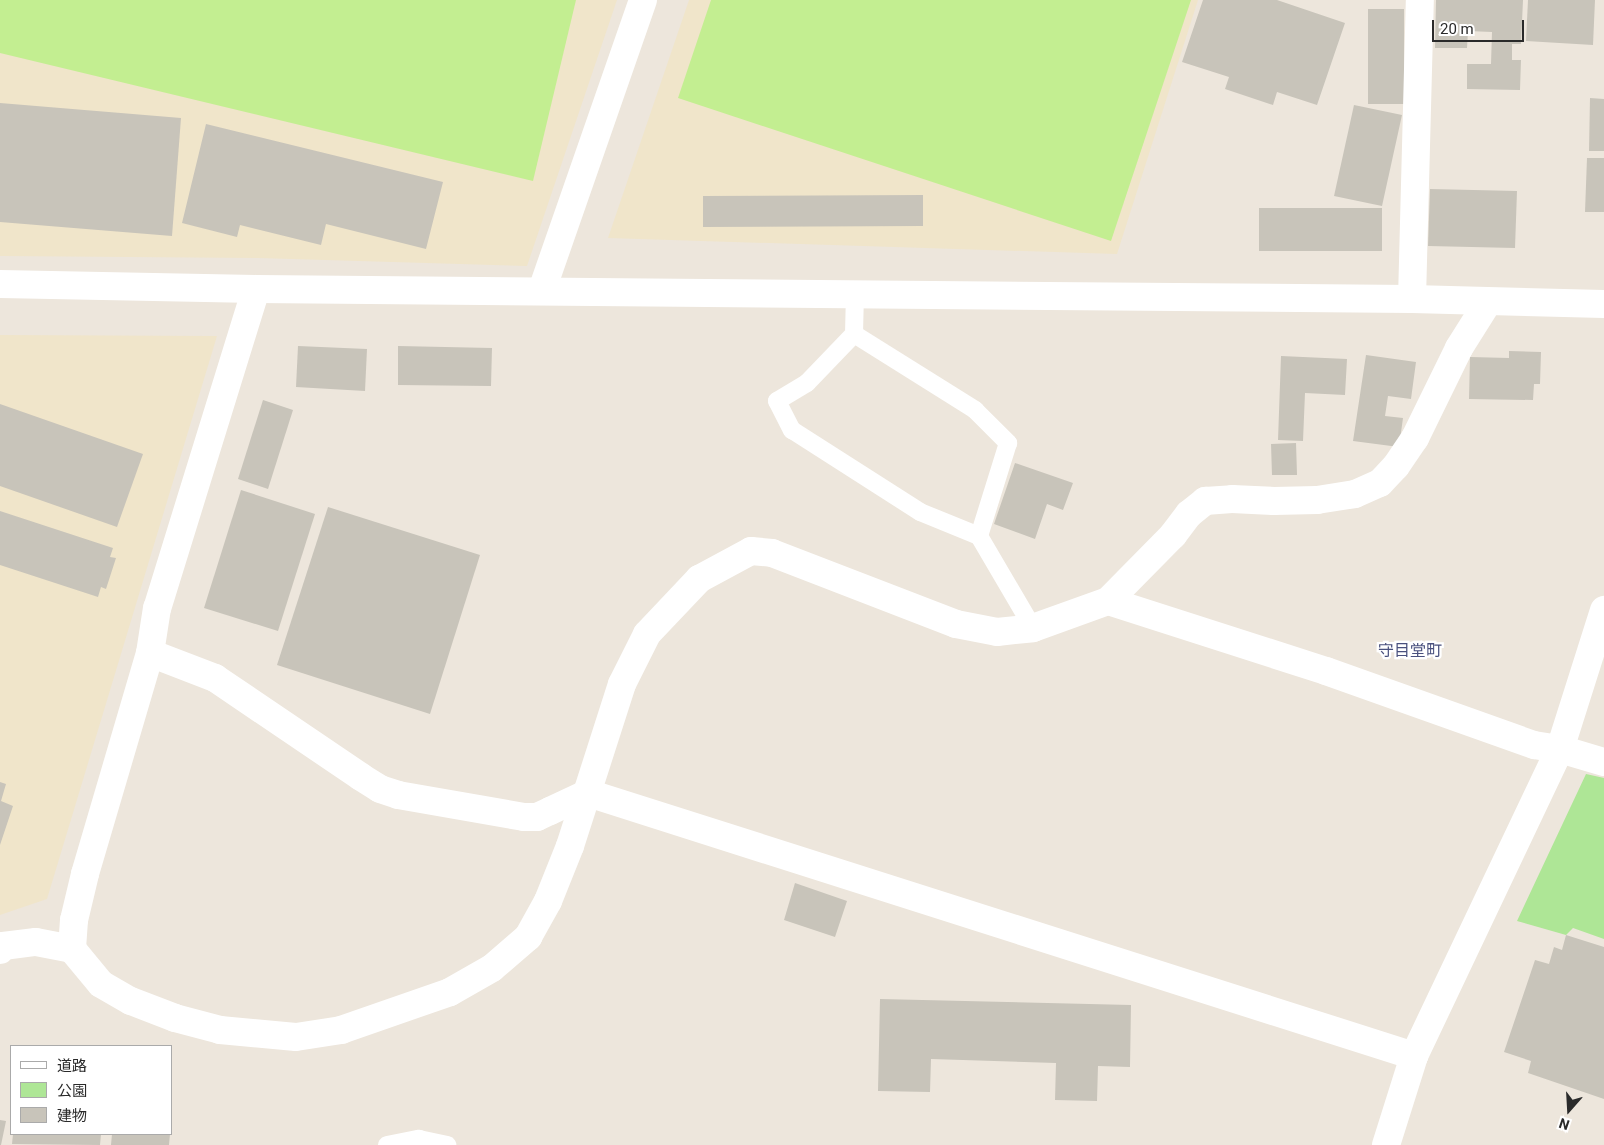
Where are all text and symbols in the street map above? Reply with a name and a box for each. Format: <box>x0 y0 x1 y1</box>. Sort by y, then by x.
scale bar <box>1434 10 1526 42</box>
text: 20 m <box>1440 20 1474 38</box>
district label: 守目堂町 <box>1378 641 1442 661</box>
legend <box>10 1045 172 1135</box>
text: 道路 <box>57 1057 87 1075</box>
text: 公園 <box>57 1082 87 1100</box>
north arrow <box>1544 1085 1594 1135</box>
text: 建物 <box>57 1107 87 1125</box>
text: N <box>1557 1115 1571 1133</box>

